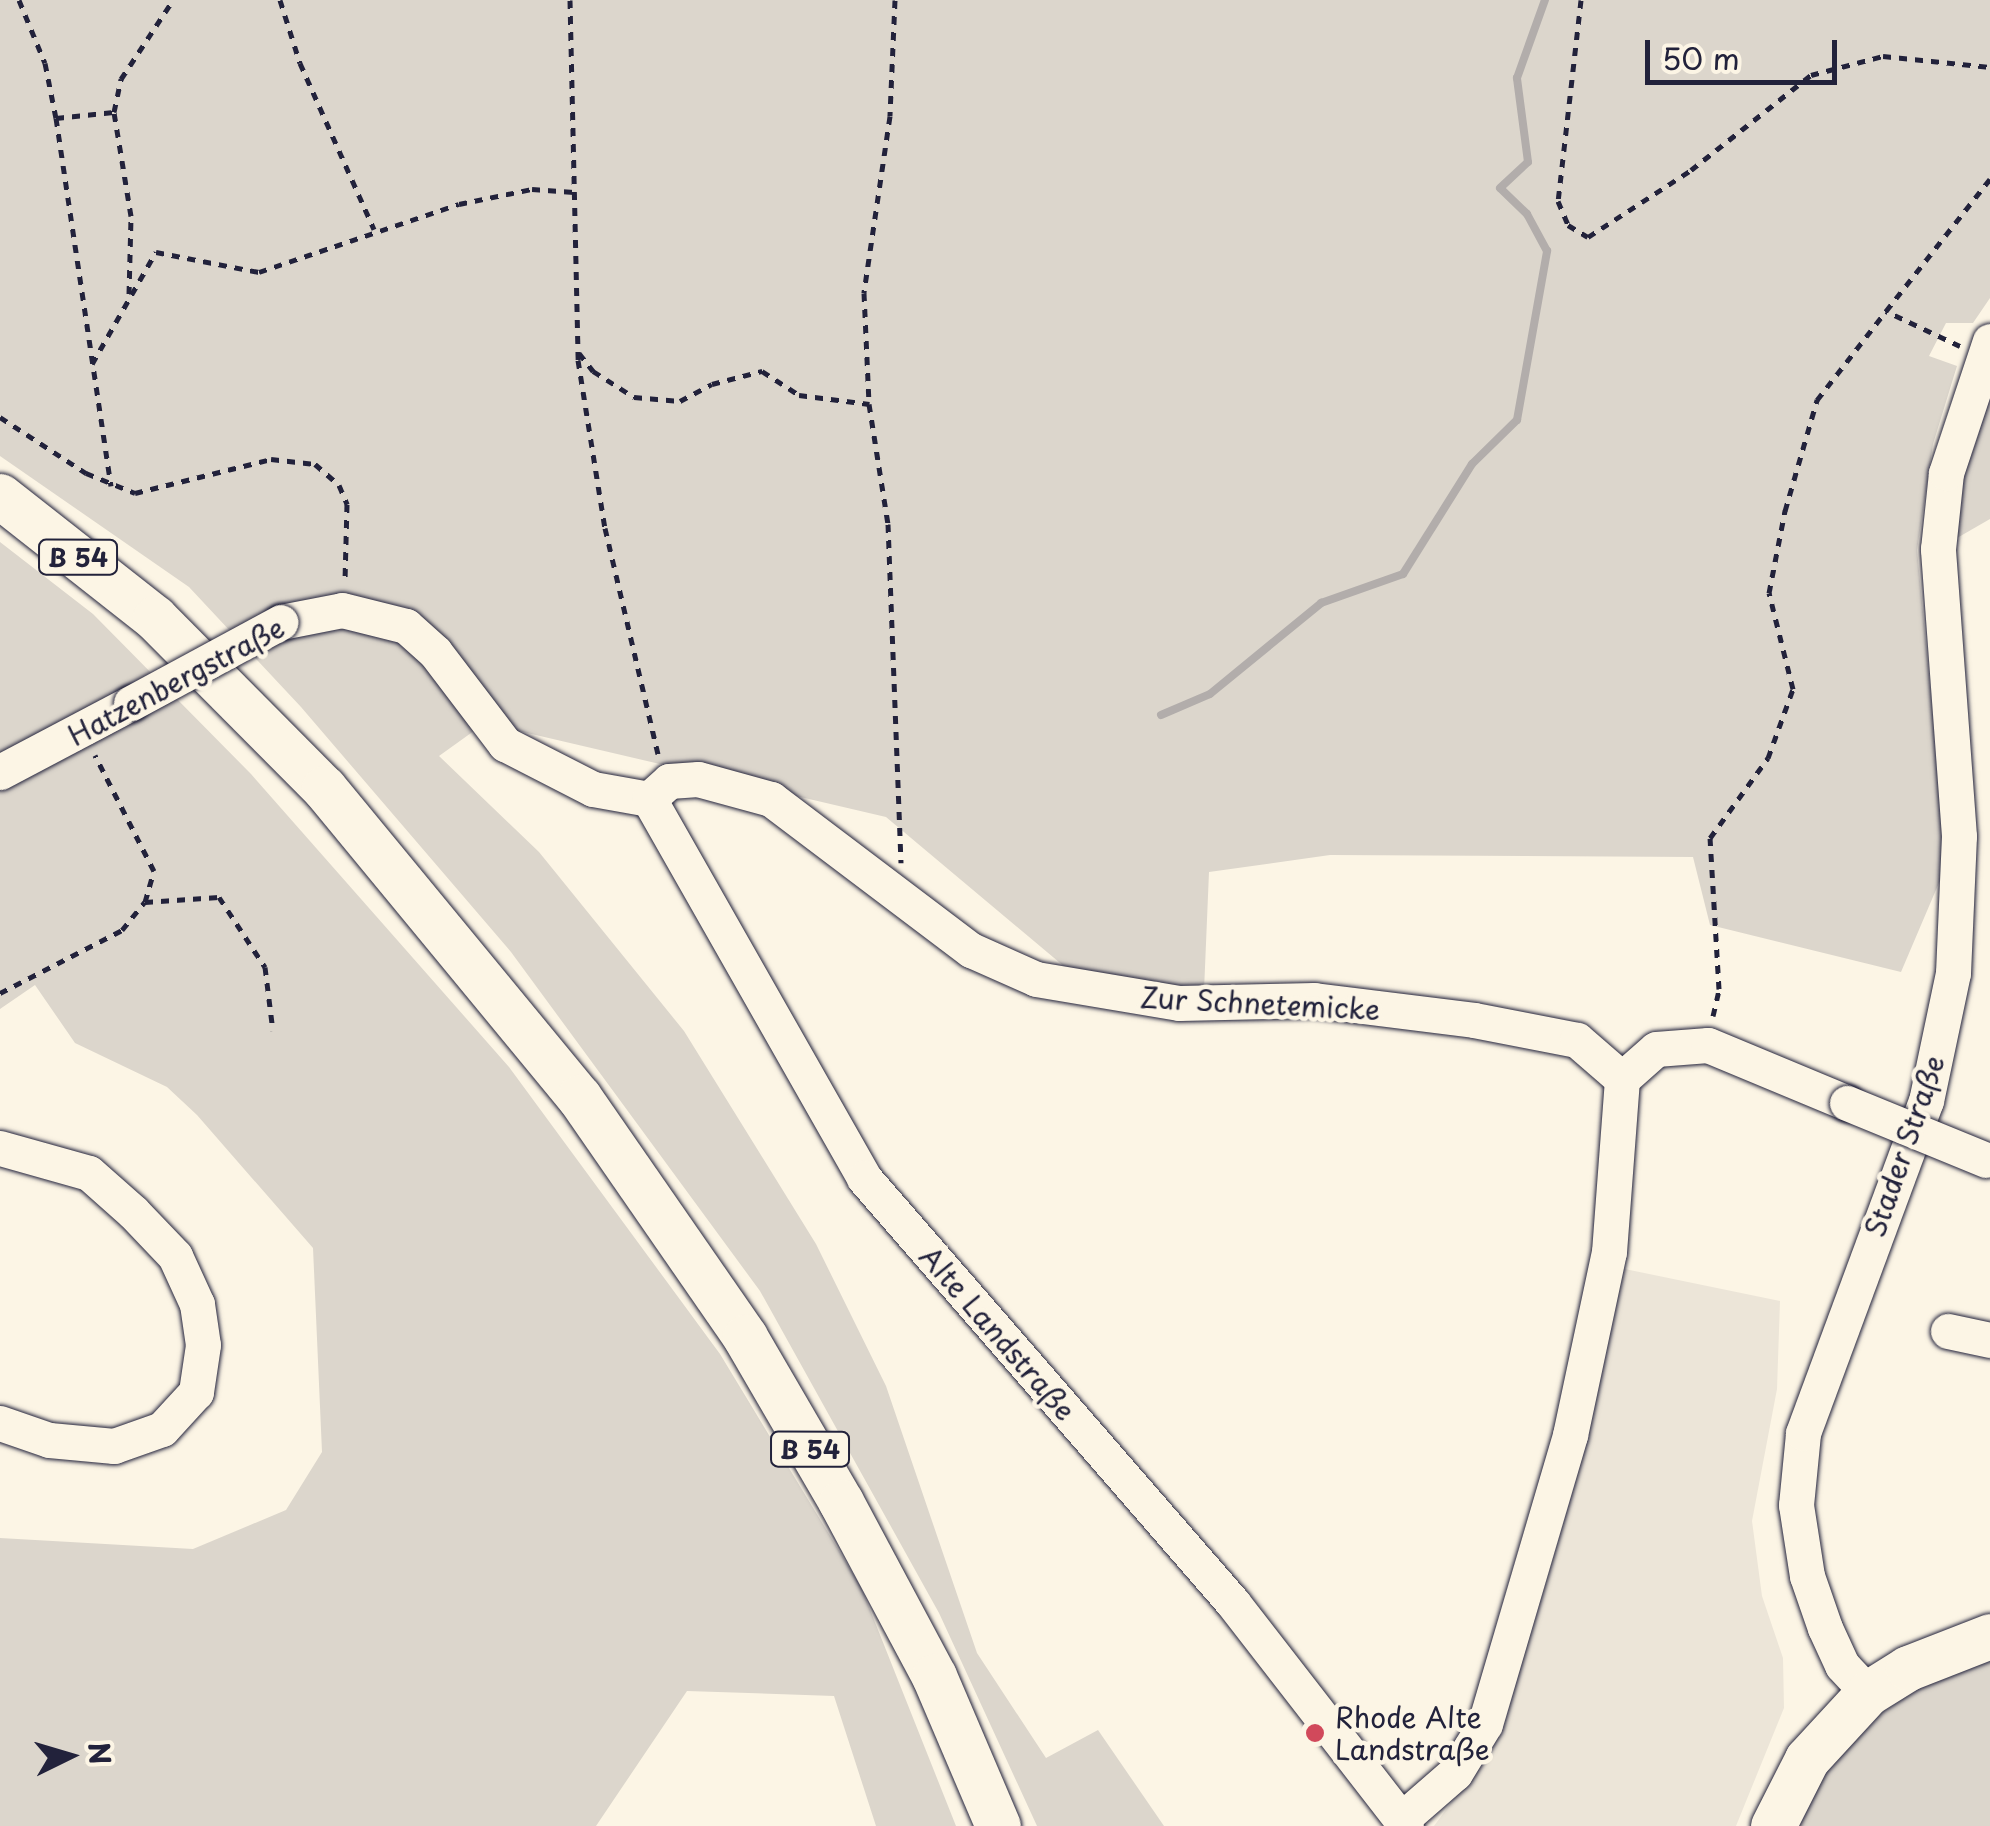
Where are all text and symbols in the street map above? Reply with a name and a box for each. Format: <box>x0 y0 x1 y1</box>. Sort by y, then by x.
scale bar <box>1650 20 1842 82</box>
text: 50 m <box>1662 35 1740 80</box>
road number: B 54 <box>38 537 118 577</box>
street label: Hatzenbergstraße <box>62 610 290 752</box>
street label: Zur Schnetemicke <box>1139 980 1381 1026</box>
street label: Stader Straße <box>1857 1050 1951 1242</box>
street label: Alte Landstraße <box>913 1239 1083 1427</box>
road number: B 54 <box>770 1429 850 1469</box>
place label: Rhode Alte Landstraße <box>1335 1700 1490 1766</box>
north arrow <box>20 1706 120 1806</box>
marker: Rhode Alte Landstraße <box>1304 1722 1326 1744</box>
text: N <box>78 1740 123 1766</box>

